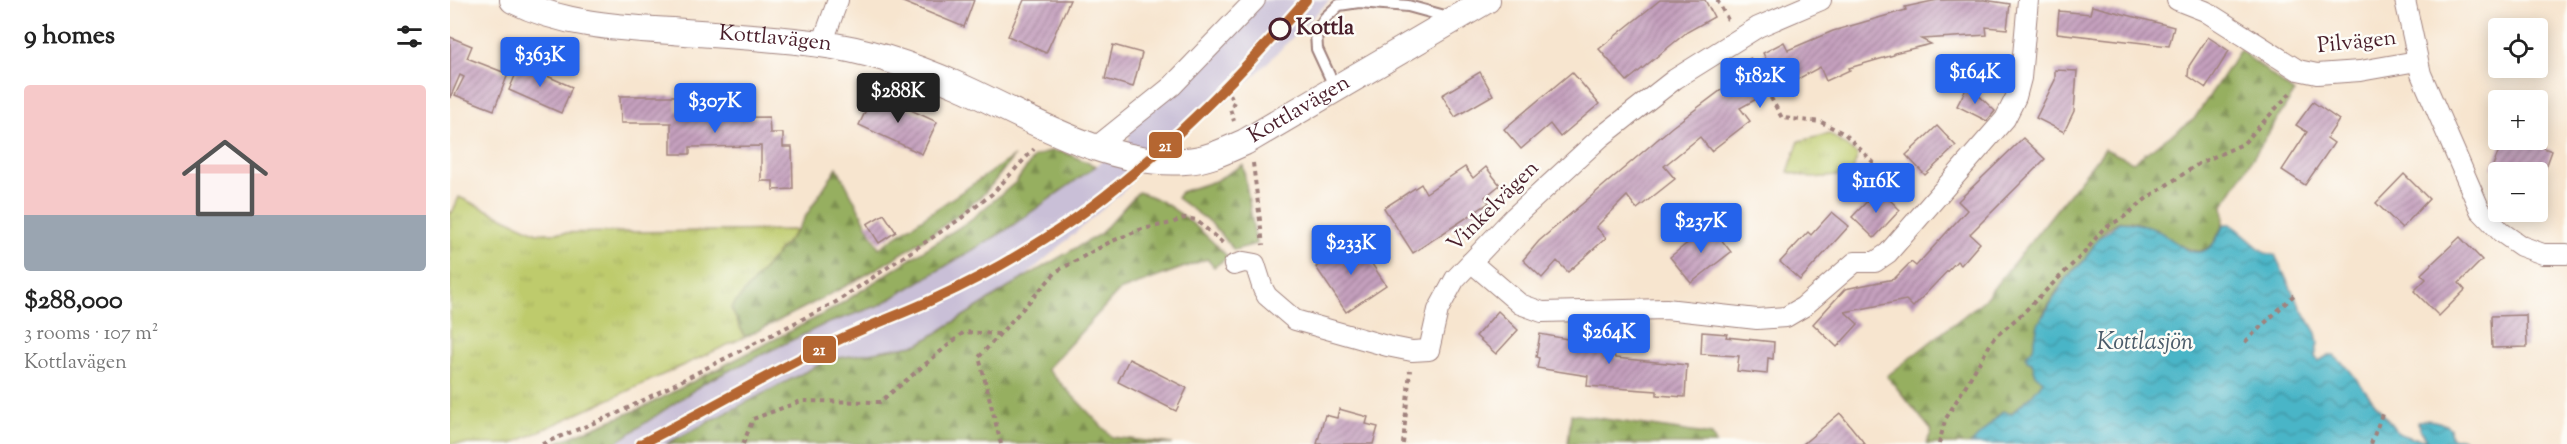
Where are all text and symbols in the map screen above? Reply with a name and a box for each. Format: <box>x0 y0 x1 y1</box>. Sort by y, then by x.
place label: Kottla <box>1296 13 1355 45</box>
text: 9 homes <box>24 18 115 55</box>
street label: Kottlavägen <box>718 18 834 61</box>
marker: Kottla <box>1269 18 1291 40</box>
map controls <box>2488 18 2548 222</box>
button: locate <box>2488 18 2548 78</box>
icon: filters <box>393 20 426 53</box>
street label: Pilvägen <box>2316 23 2398 63</box>
pin: $363K <box>498 37 582 88</box>
text: $363K <box>514 42 566 71</box>
pin: $164K <box>1933 54 2017 105</box>
pin: $182K <box>1718 58 1802 109</box>
text: $164K <box>1949 59 2001 88</box>
text: $182K <box>1734 63 1786 92</box>
street label: Kottlavägen <box>1243 68 1356 152</box>
pin: $288K <box>856 73 940 124</box>
text: $288K <box>871 78 925 107</box>
pin: $307K <box>673 83 757 134</box>
text: $307K <box>688 88 742 117</box>
button: + <box>2488 90 2548 150</box>
icon: home <box>171 124 279 232</box>
line badge: 21 <box>1148 131 1183 159</box>
text: 21 <box>1159 136 1172 159</box>
street label: Vinkelvägen <box>1441 154 1547 260</box>
button: − <box>2488 162 2548 222</box>
pin: $116K <box>1834 163 1918 214</box>
text: $116K <box>1852 168 1900 197</box>
pin: $237K <box>1659 203 1743 254</box>
text: $237K <box>1675 208 1727 237</box>
pin: $233K <box>1309 225 1393 276</box>
text: $233K <box>1326 230 1376 259</box>
text: $288,000 <box>24 283 123 320</box>
pin: $264K <box>1567 314 1651 365</box>
text: $264K <box>1582 319 1636 348</box>
text: 3 rooms · 107 m² <box>24 320 158 349</box>
water label: Kottlasjön <box>2097 326 2194 360</box>
line badge: 21 <box>802 335 837 364</box>
text: 21 <box>813 340 826 363</box>
text: Kottlavägen <box>24 349 127 378</box>

